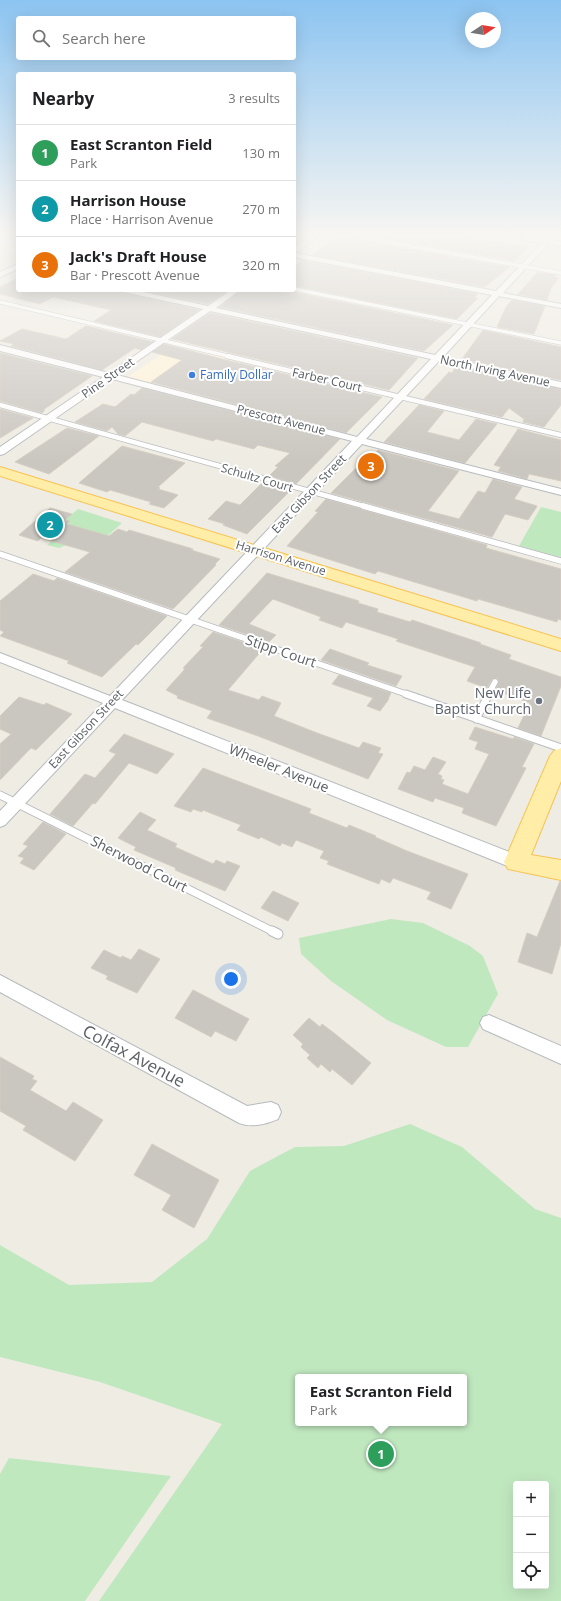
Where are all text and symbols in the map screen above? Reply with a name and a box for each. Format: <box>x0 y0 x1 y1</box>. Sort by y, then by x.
north arrow <box>465 12 501 48</box>
search box <box>16 16 296 60</box>
icon: search <box>30 27 52 49</box>
text: Search here <box>62 28 146 48</box>
text: Nearby <box>32 87 94 110</box>
text: 3 results <box>228 89 280 107</box>
text: East Scranton Field <box>70 134 212 154</box>
text: 1 <box>41 144 49 162</box>
text: 130 m <box>242 144 280 162</box>
text: Park <box>70 154 97 172</box>
text: Harrison House <box>70 190 186 210</box>
text: 2 <box>41 200 49 218</box>
text: 270 m <box>242 200 280 218</box>
text: Place · Harrison Avenue <box>70 210 213 228</box>
text: Jack's Draft House <box>70 246 207 266</box>
text: 3 <box>41 256 49 274</box>
text: 320 m <box>242 256 280 274</box>
text: Bar · Prescott Avenue <box>70 266 200 284</box>
street label: North Irving Avenue <box>439 351 552 391</box>
street label: Pine Street <box>78 353 138 402</box>
street label: Farber Court <box>291 363 364 396</box>
place label: Family Dollar <box>200 366 273 383</box>
marker: Family Dollar <box>187 370 197 380</box>
street label: Prescott Avenue <box>235 400 328 439</box>
street label: East Gibson Street <box>267 450 350 537</box>
pin: 3 <box>358 451 384 481</box>
street label: Schultz Court <box>219 459 295 496</box>
pin: 2 <box>37 510 63 540</box>
street label: Harrison Avenue <box>234 536 329 579</box>
street label: Stipp Court <box>243 630 319 671</box>
place label: New Life Baptist Church <box>435 683 531 718</box>
street label: East Gibson Street <box>44 685 127 772</box>
marker: New Life Baptist Church <box>534 696 544 706</box>
street label: Wheeler Avenue <box>226 739 332 796</box>
street label: Sherwood Court <box>88 831 191 896</box>
your location <box>221 969 241 989</box>
street label: Colfax Avenue <box>79 1019 189 1092</box>
popup <box>295 1374 467 1426</box>
text: East Scranton Field <box>310 1381 452 1401</box>
text: Park <box>310 1401 337 1419</box>
pin: 1 <box>368 1439 394 1469</box>
map controls <box>513 1481 549 1589</box>
button: + <box>513 1481 549 1517</box>
button: − <box>513 1517 549 1553</box>
button: locate <box>513 1553 549 1589</box>

